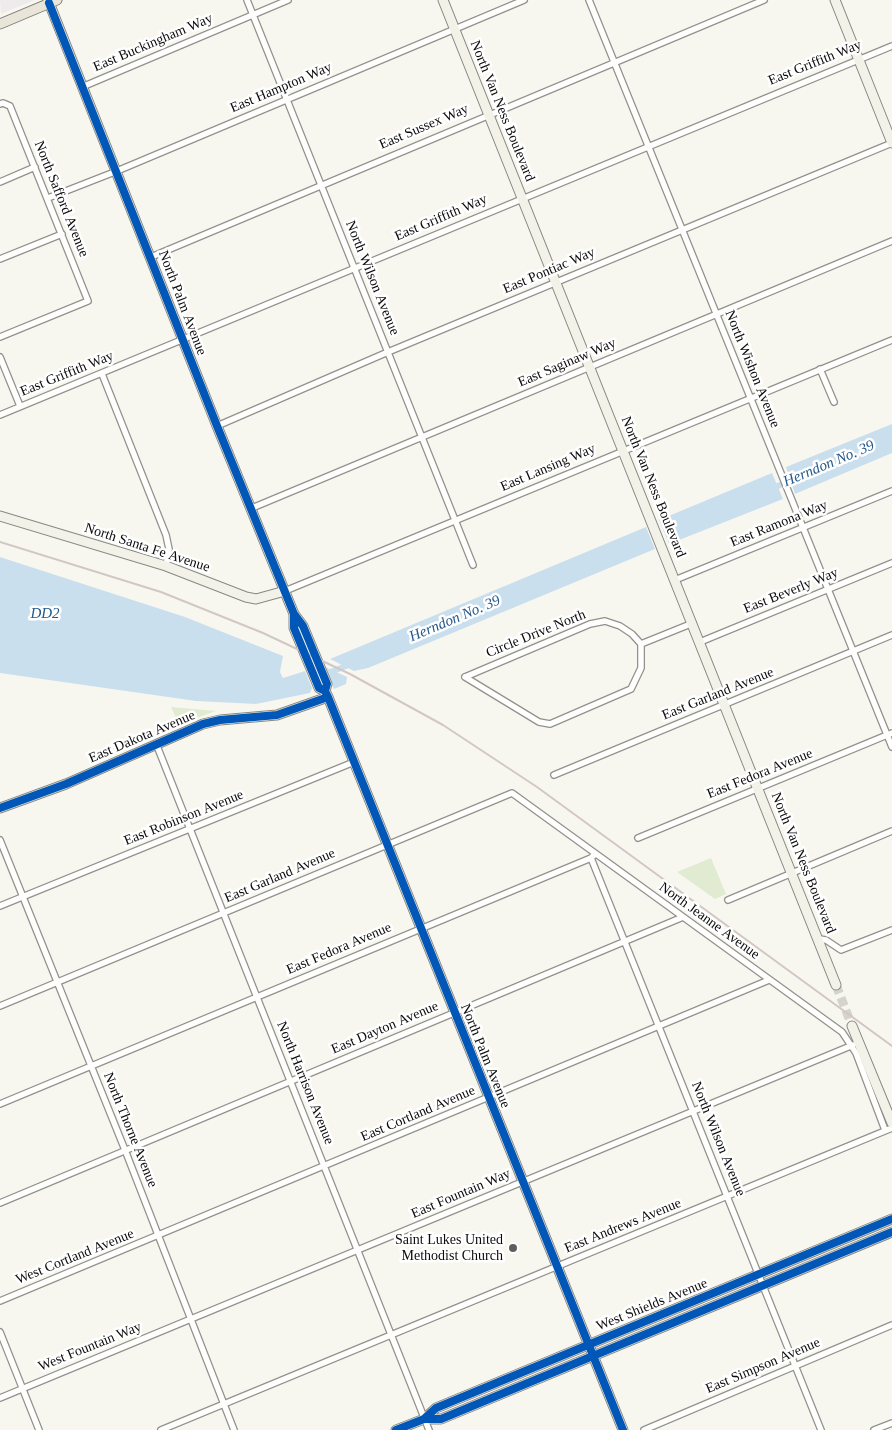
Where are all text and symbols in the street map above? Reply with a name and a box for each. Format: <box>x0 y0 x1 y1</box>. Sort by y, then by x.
street label: East Buckingham Way <box>91 10 215 76</box>
street label: East Griffith Way <box>766 37 864 89</box>
street label: North Van Ness Boulevard <box>466 38 538 184</box>
street label: East Hampton Way <box>228 59 334 117</box>
street label: East Sussex Way <box>377 101 471 153</box>
street label: North Safford Avenue <box>30 138 92 260</box>
street label: East Griffith Way <box>392 191 490 245</box>
street label: North Wilson Avenue <box>341 218 403 338</box>
street label: East Pontiac Way <box>500 244 598 298</box>
street label: North Palm Avenue <box>154 248 210 358</box>
street label: North Wishon Avenue <box>721 308 783 430</box>
street label: East Saginaw Way <box>516 335 618 391</box>
street label: East Griffith Way <box>18 348 116 400</box>
street label: North Van Ness Boulevard <box>617 414 689 560</box>
water label: Herndon No. 39 <box>781 437 877 491</box>
street label: East Lansing Way <box>498 440 598 496</box>
street label: East Ramona Way <box>728 497 830 551</box>
street label: North Santa Fe Avenue <box>82 520 212 576</box>
street label: East Beverly Way <box>741 564 841 618</box>
water label: Herndon No. 39 <box>407 592 503 646</box>
water label: DD2 <box>30 605 60 623</box>
street label: Circle Drive North <box>484 606 588 662</box>
street label: East Garland Avenue <box>660 664 776 724</box>
street label: East Dakota Avenue <box>86 707 198 767</box>
street label: East Fedora Avenue <box>705 745 815 803</box>
street label: East Robinson Avenue <box>122 786 246 850</box>
street label: North Van Ness Boulevard <box>767 790 839 936</box>
street label: East Garland Avenue <box>222 845 338 907</box>
street label: North Jeanne Avenue <box>655 879 763 963</box>
street label: East Fedora Avenue <box>284 919 394 979</box>
street label: East Dayton Avenue <box>329 998 441 1058</box>
street label: North Palm Avenue <box>456 1001 514 1111</box>
street label: North Harrison Avenue <box>273 1019 337 1147</box>
street label: North Thorne Avenue <box>99 1070 161 1190</box>
street label: North Wilson Avenue <box>687 1079 749 1199</box>
street label: East Cortland Avenue <box>358 1082 478 1146</box>
street label: East Fountain Way <box>409 1166 513 1222</box>
street label: East Andrews Avenue <box>562 1195 684 1257</box>
street label: West Cortland Avenue <box>13 1226 137 1288</box>
place label: Saint Lukes United Methodist Church <box>395 1232 503 1264</box>
marker: Saint Lukes United Methodist Church <box>507 1242 519 1254</box>
street label: West Shields Avenue <box>594 1275 710 1335</box>
street label: West Fountain Way <box>36 1319 144 1375</box>
street label: East Simpson Avenue <box>703 1334 823 1398</box>

